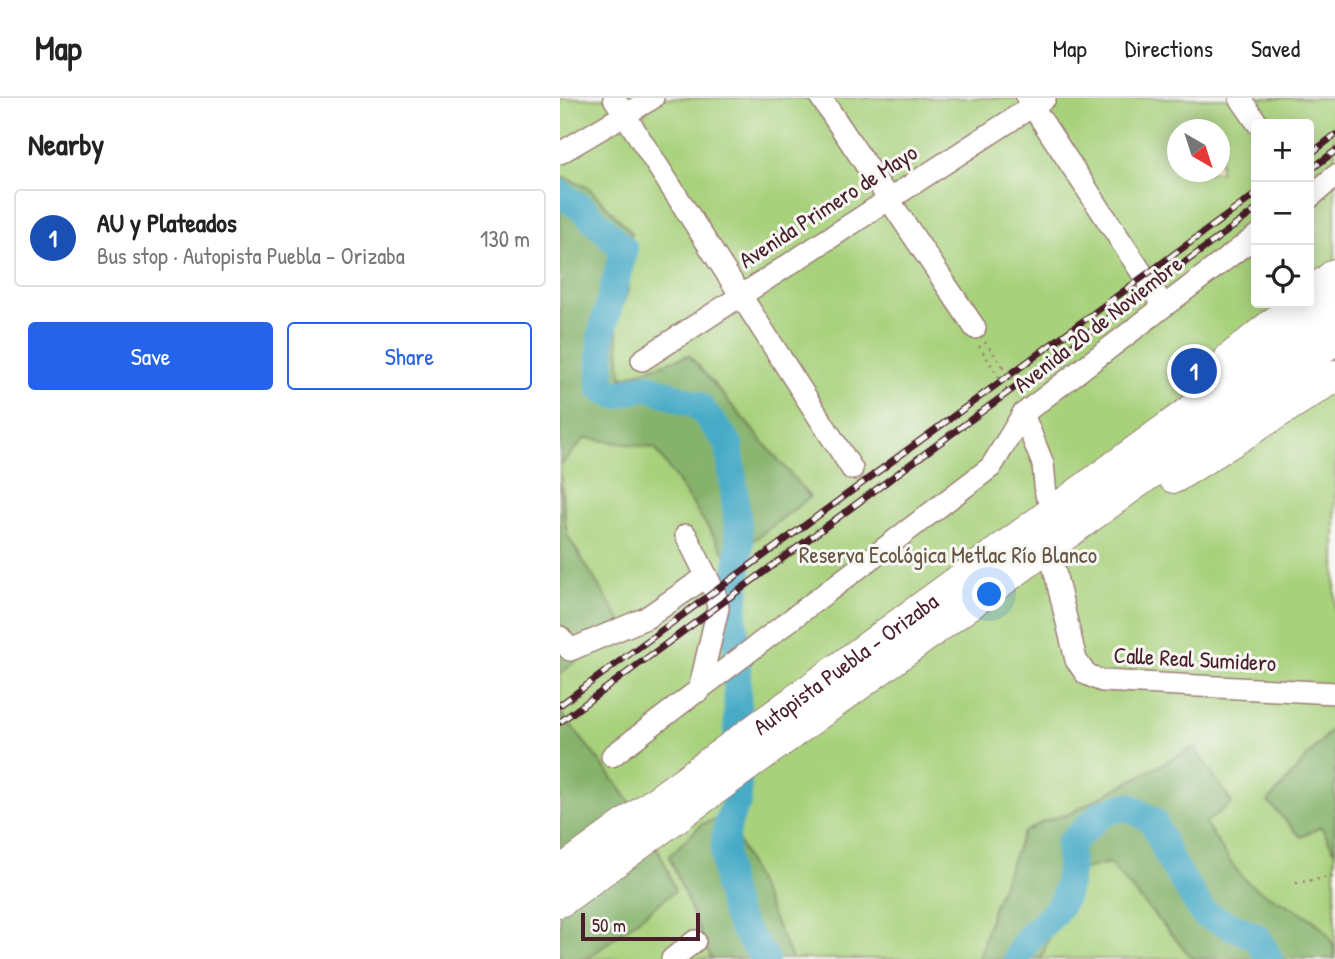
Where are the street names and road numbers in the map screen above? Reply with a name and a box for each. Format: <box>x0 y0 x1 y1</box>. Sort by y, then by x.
street label: Avenida Primero de Mayo <box>733 136 923 275</box>
street label: Avenida 20 de Noviembre <box>1007 248 1189 399</box>
street label: Autopista Puebla - Orizaba <box>747 586 944 742</box>
street label: Calle Real Sumidero <box>1113 639 1277 678</box>

